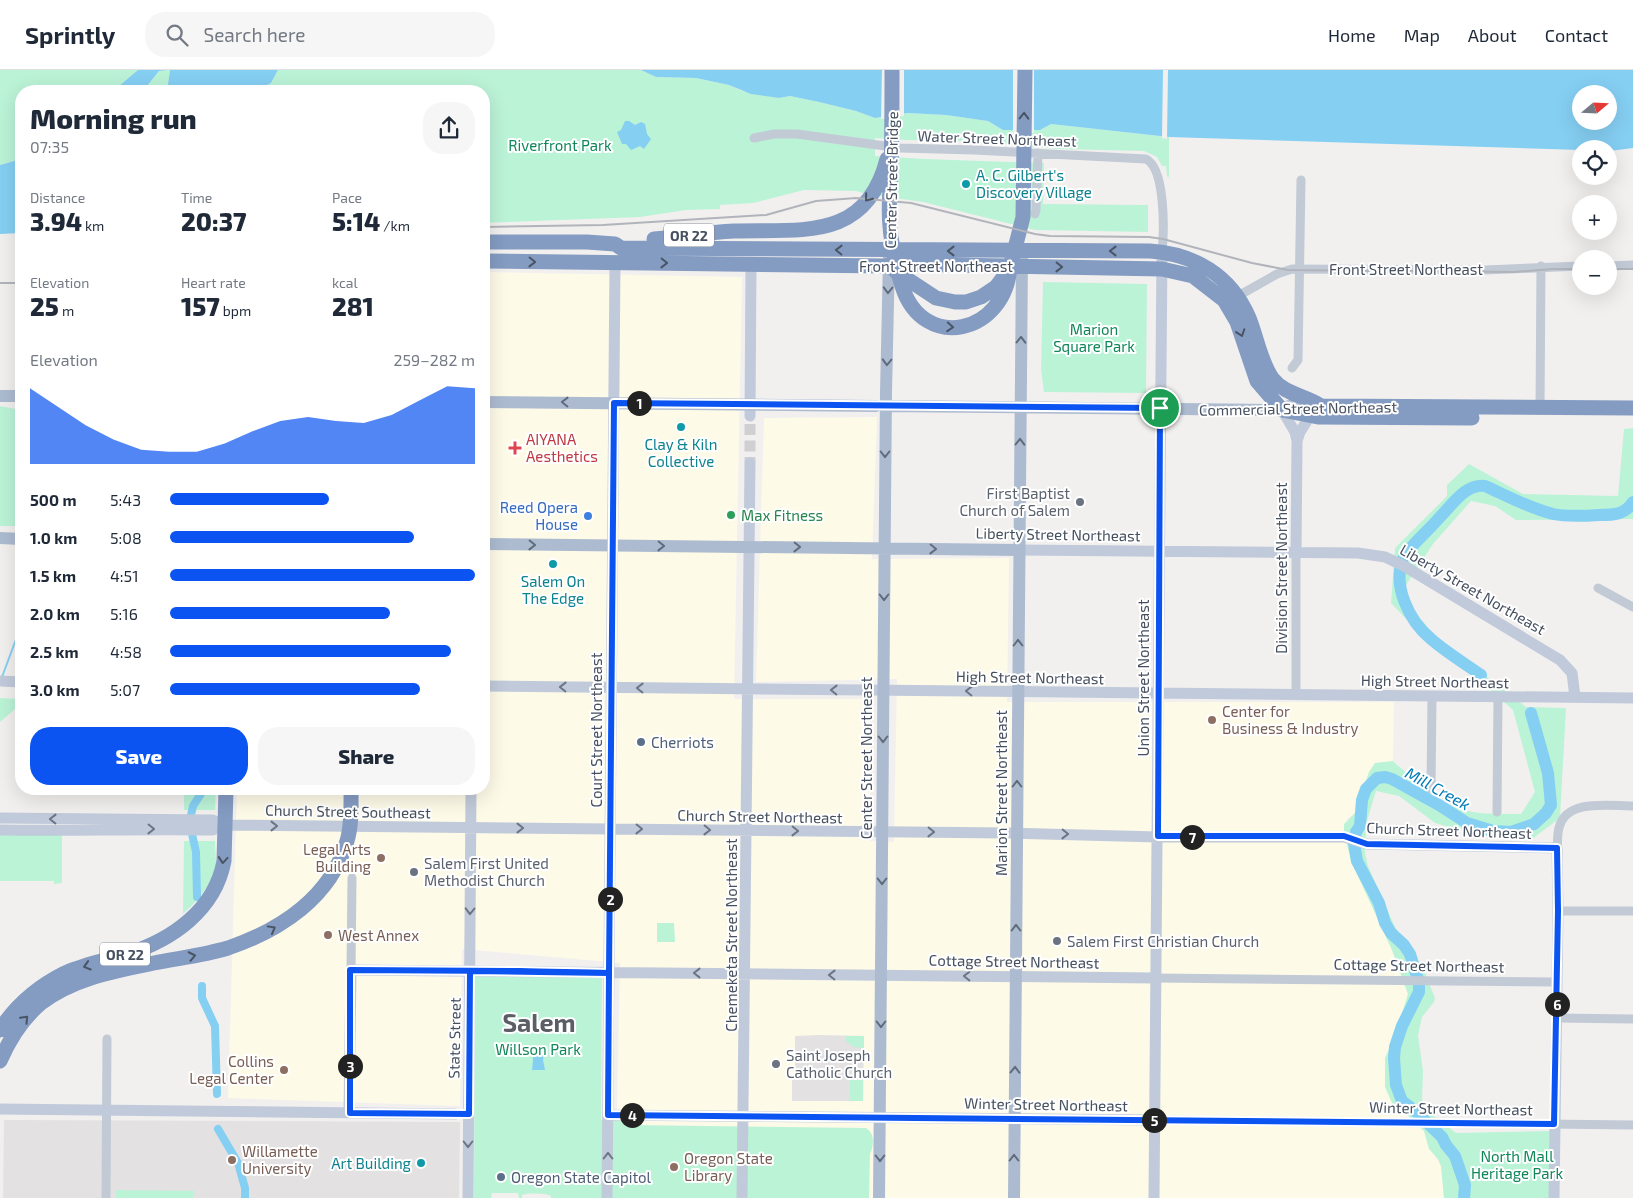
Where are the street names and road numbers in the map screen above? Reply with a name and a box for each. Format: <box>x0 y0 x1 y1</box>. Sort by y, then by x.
street label: Center Street Bridge <box>881 111 901 249</box>
street label: Water Street Northeast <box>917 126 1077 150</box>
road number: OR 22 <box>664 224 714 246</box>
street label: Front Street Northeast <box>859 257 1013 275</box>
street label: Front Street Northeast <box>1329 260 1483 278</box>
street label: Commercial Street Northeast <box>1199 397 1397 419</box>
street label: Division Street Northeast <box>1272 482 1290 654</box>
street label: Liberty Street Northeast <box>975 524 1141 544</box>
street label: Liberty Street Northeast <box>1397 540 1549 638</box>
street label: Union Street Northeast <box>1134 599 1152 757</box>
street label: Court Street Northeast <box>587 652 605 807</box>
street label: High Street Northeast <box>956 667 1105 687</box>
street label: High Street Northeast <box>1361 671 1510 691</box>
street label: Center Street Northeast <box>857 677 875 839</box>
street label: Marion Street Northeast <box>992 710 1010 876</box>
street label: Church Street Southeast <box>265 801 431 821</box>
street label: Church Street Northeast <box>677 806 843 826</box>
street label: Church Street Northeast <box>1366 818 1532 842</box>
street label: Chemeketa Street Northeast <box>722 838 740 1032</box>
road number: OR 22 <box>100 942 150 966</box>
street label: Cottage Street Northeast <box>929 951 1100 971</box>
street label: Cottage Street Northeast <box>1334 955 1505 975</box>
street label: State Street <box>444 997 464 1079</box>
street label: Winter Street Northeast <box>964 1094 1128 1114</box>
street label: Winter Street Northeast <box>1369 1098 1533 1118</box>

